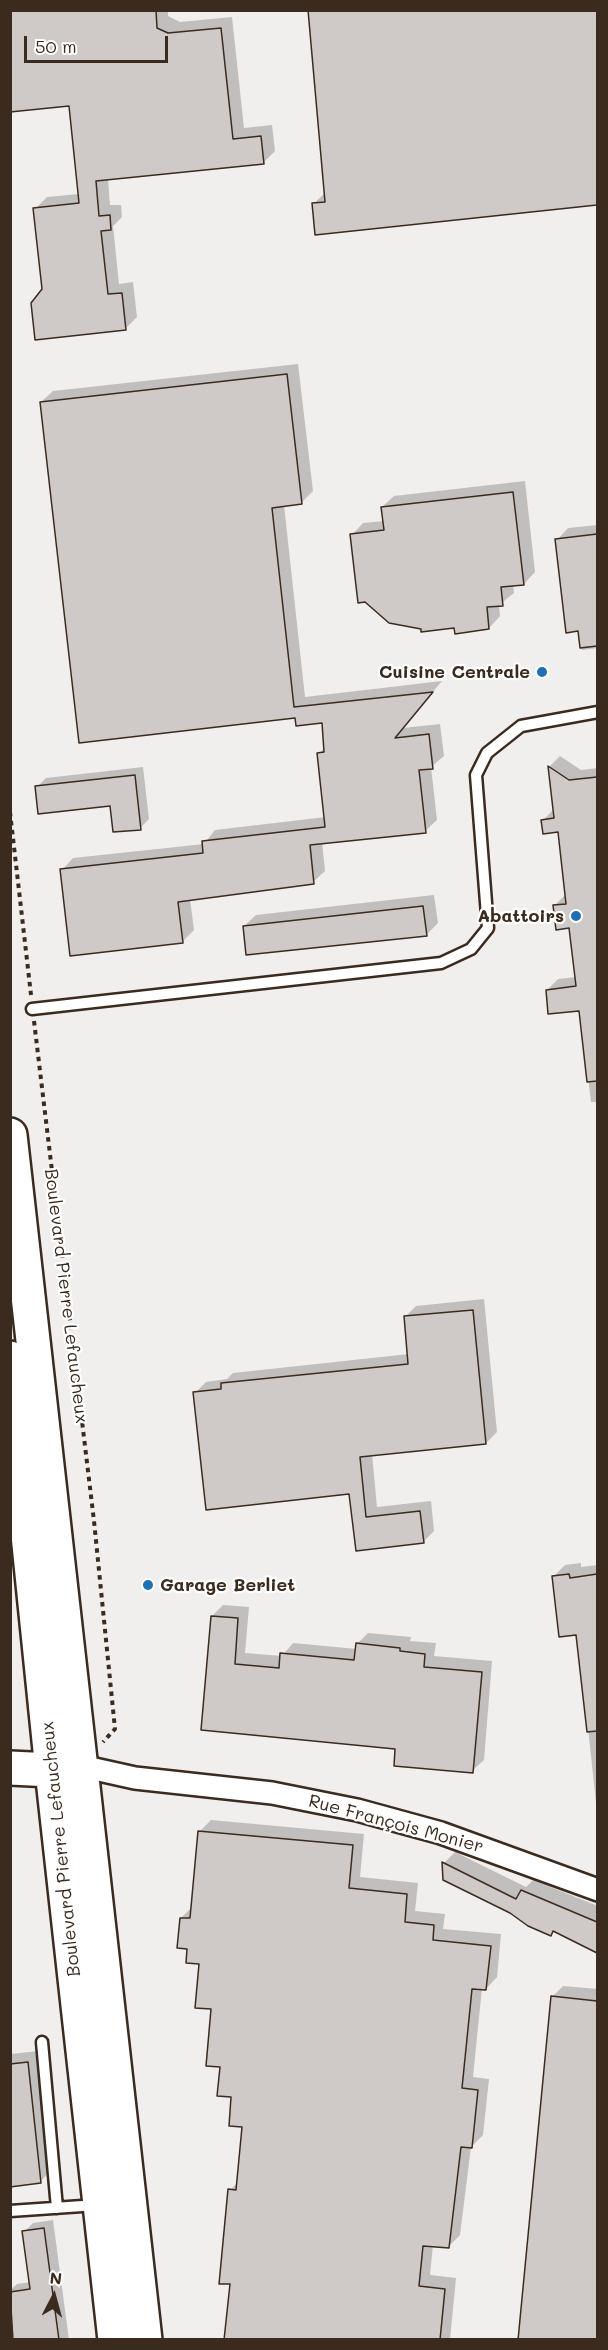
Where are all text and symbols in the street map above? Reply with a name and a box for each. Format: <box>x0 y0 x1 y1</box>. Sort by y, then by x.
scale bar <box>27 24 171 62</box>
text: 50 m <box>35 34 77 58</box>
place label: Cuisine Centrale <box>379 661 530 683</box>
marker: Cuisine Centrale <box>535 665 549 679</box>
place label: Abattoirs <box>478 905 564 927</box>
marker: Abattoirs <box>569 909 583 923</box>
street label: Boulevard Pierre Lefaucheux <box>40 1167 92 1425</box>
place label: Garage Berliet <box>160 1574 295 1596</box>
marker: Garage Berliet <box>141 1578 155 1592</box>
street label: Boulevard Pierre Lefaucheux <box>37 1720 85 1978</box>
street label: Rue François Monier <box>306 1790 486 1858</box>
north arrow <box>24 2266 84 2326</box>
text: N <box>49 2267 63 2289</box>

